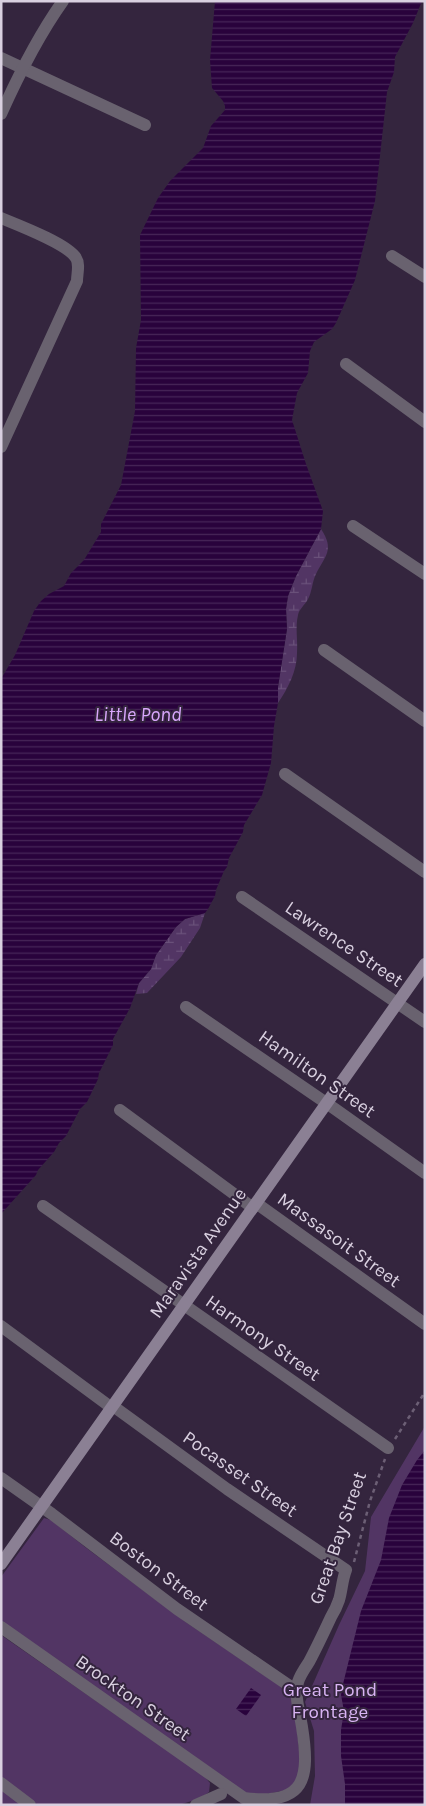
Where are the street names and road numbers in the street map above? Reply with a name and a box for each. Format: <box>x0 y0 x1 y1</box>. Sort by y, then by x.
street label: Lawrence Street <box>281 896 407 992</box>
street label: Hamilton Street <box>254 1026 380 1122</box>
street label: Maravista Avenue <box>145 1184 251 1322</box>
street label: Massasoit Street <box>273 1188 405 1292</box>
street label: Harmony Street <box>201 1290 325 1386</box>
street label: Pocasset Street <box>179 1426 301 1522</box>
street label: Great Bay Street <box>305 1469 371 1607</box>
street label: Boston Street <box>105 1527 213 1615</box>
street label: Brockton Street <box>71 1650 195 1746</box>

